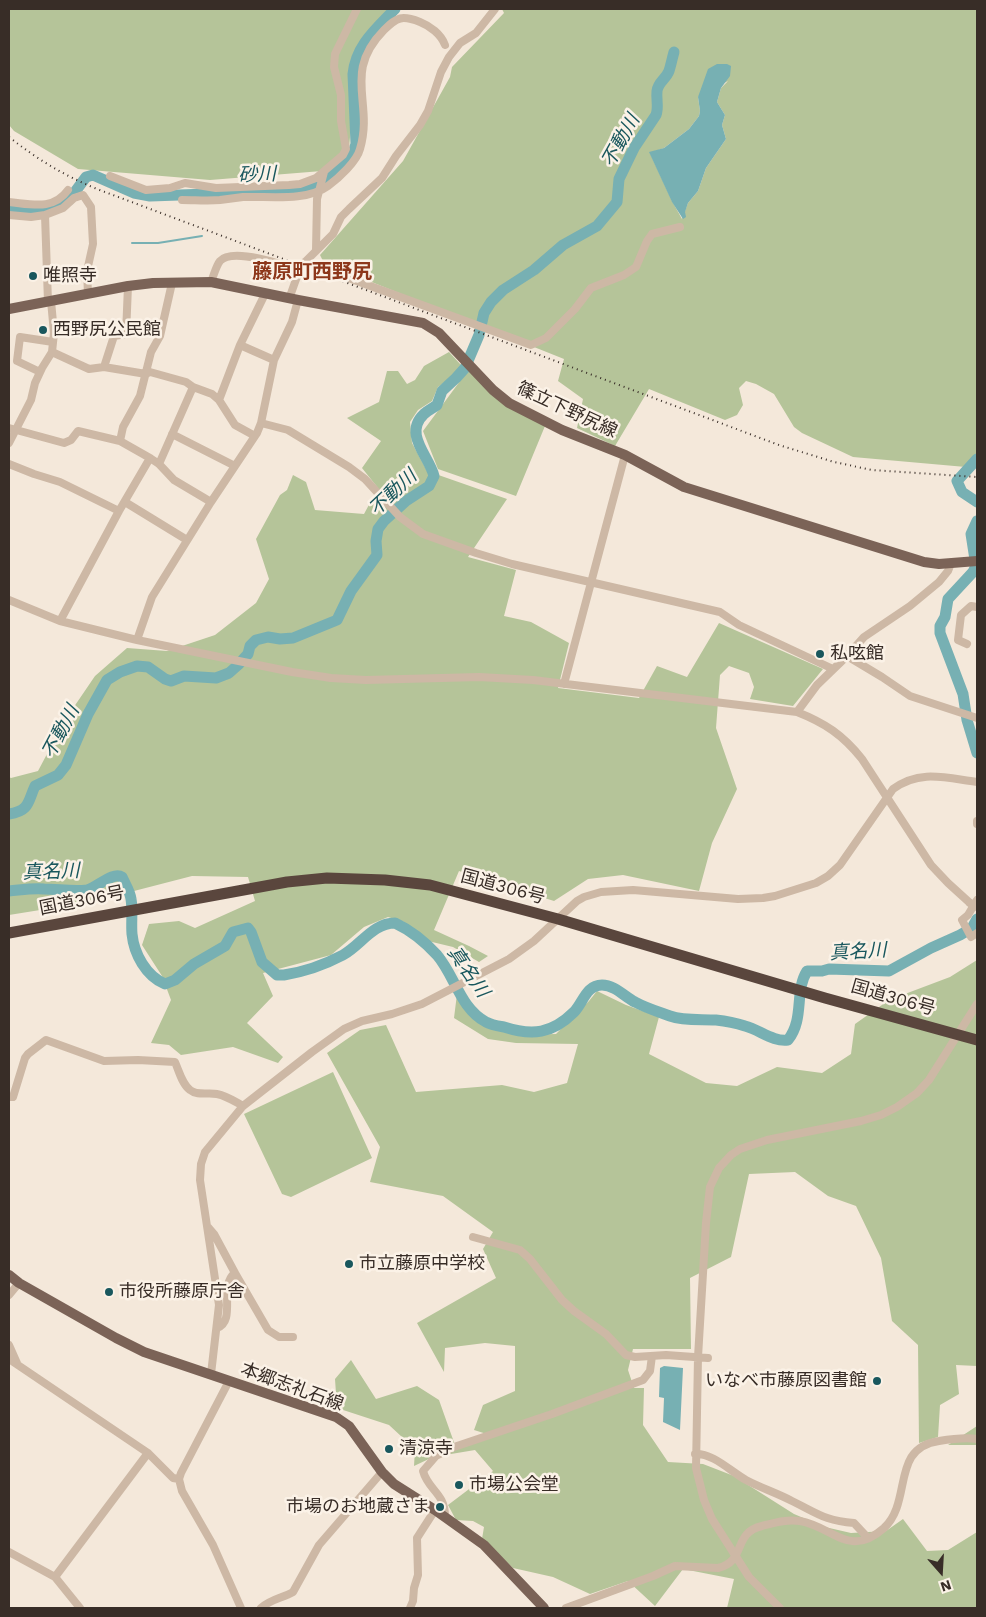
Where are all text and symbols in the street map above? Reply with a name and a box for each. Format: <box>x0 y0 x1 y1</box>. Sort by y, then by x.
water label: 不動川 <box>597 111 645 171</box>
water label: 砂川 <box>238 163 276 187</box>
district label: 藤原町西野尻 <box>252 260 372 284</box>
place label: 唯照寺 <box>43 265 97 287</box>
marker: 唯照寺 <box>27 270 39 282</box>
place label: 西野尻公民館 <box>53 319 161 341</box>
marker: 西野尻公民館 <box>37 324 49 336</box>
street label: 篠立下野尻線 <box>513 377 621 443</box>
water label: 不動川 <box>364 465 422 521</box>
place label: 私呟館 <box>830 643 884 665</box>
marker: 私呟館 <box>814 648 826 660</box>
water label: 不動川 <box>38 701 84 763</box>
water label: 真名川 <box>22 860 80 884</box>
street label: 国道306号 <box>458 865 548 909</box>
street label: 国道306号 <box>37 882 127 920</box>
water label: 真名川 <box>829 939 887 965</box>
water label: 真名川 <box>442 942 494 1002</box>
street label: 国道306号 <box>848 976 938 1020</box>
place label: 市立藤原中学校 <box>359 1253 485 1275</box>
marker: 市立藤原中学校 <box>343 1258 355 1270</box>
place label: 市役所藤原庁舎 <box>119 1281 245 1303</box>
marker: 市役所藤原庁舎 <box>103 1286 115 1298</box>
street label: 本郷志礼石線 <box>238 1358 346 1416</box>
place label: いなべ市藤原図書館 <box>705 1370 867 1392</box>
marker: いなべ市藤原図書館 <box>871 1375 883 1387</box>
place label: 清涼寺 <box>399 1438 453 1460</box>
marker: 清涼寺 <box>383 1443 395 1455</box>
place label: 市場公会堂 <box>469 1474 559 1496</box>
marker: 市場公会堂 <box>453 1479 465 1491</box>
place label: 市場のお地蔵さま <box>286 1496 430 1518</box>
marker: 市場のお地蔵さま <box>434 1501 446 1513</box>
north arrow <box>916 1547 966 1597</box>
text: N <box>938 1577 953 1595</box>

